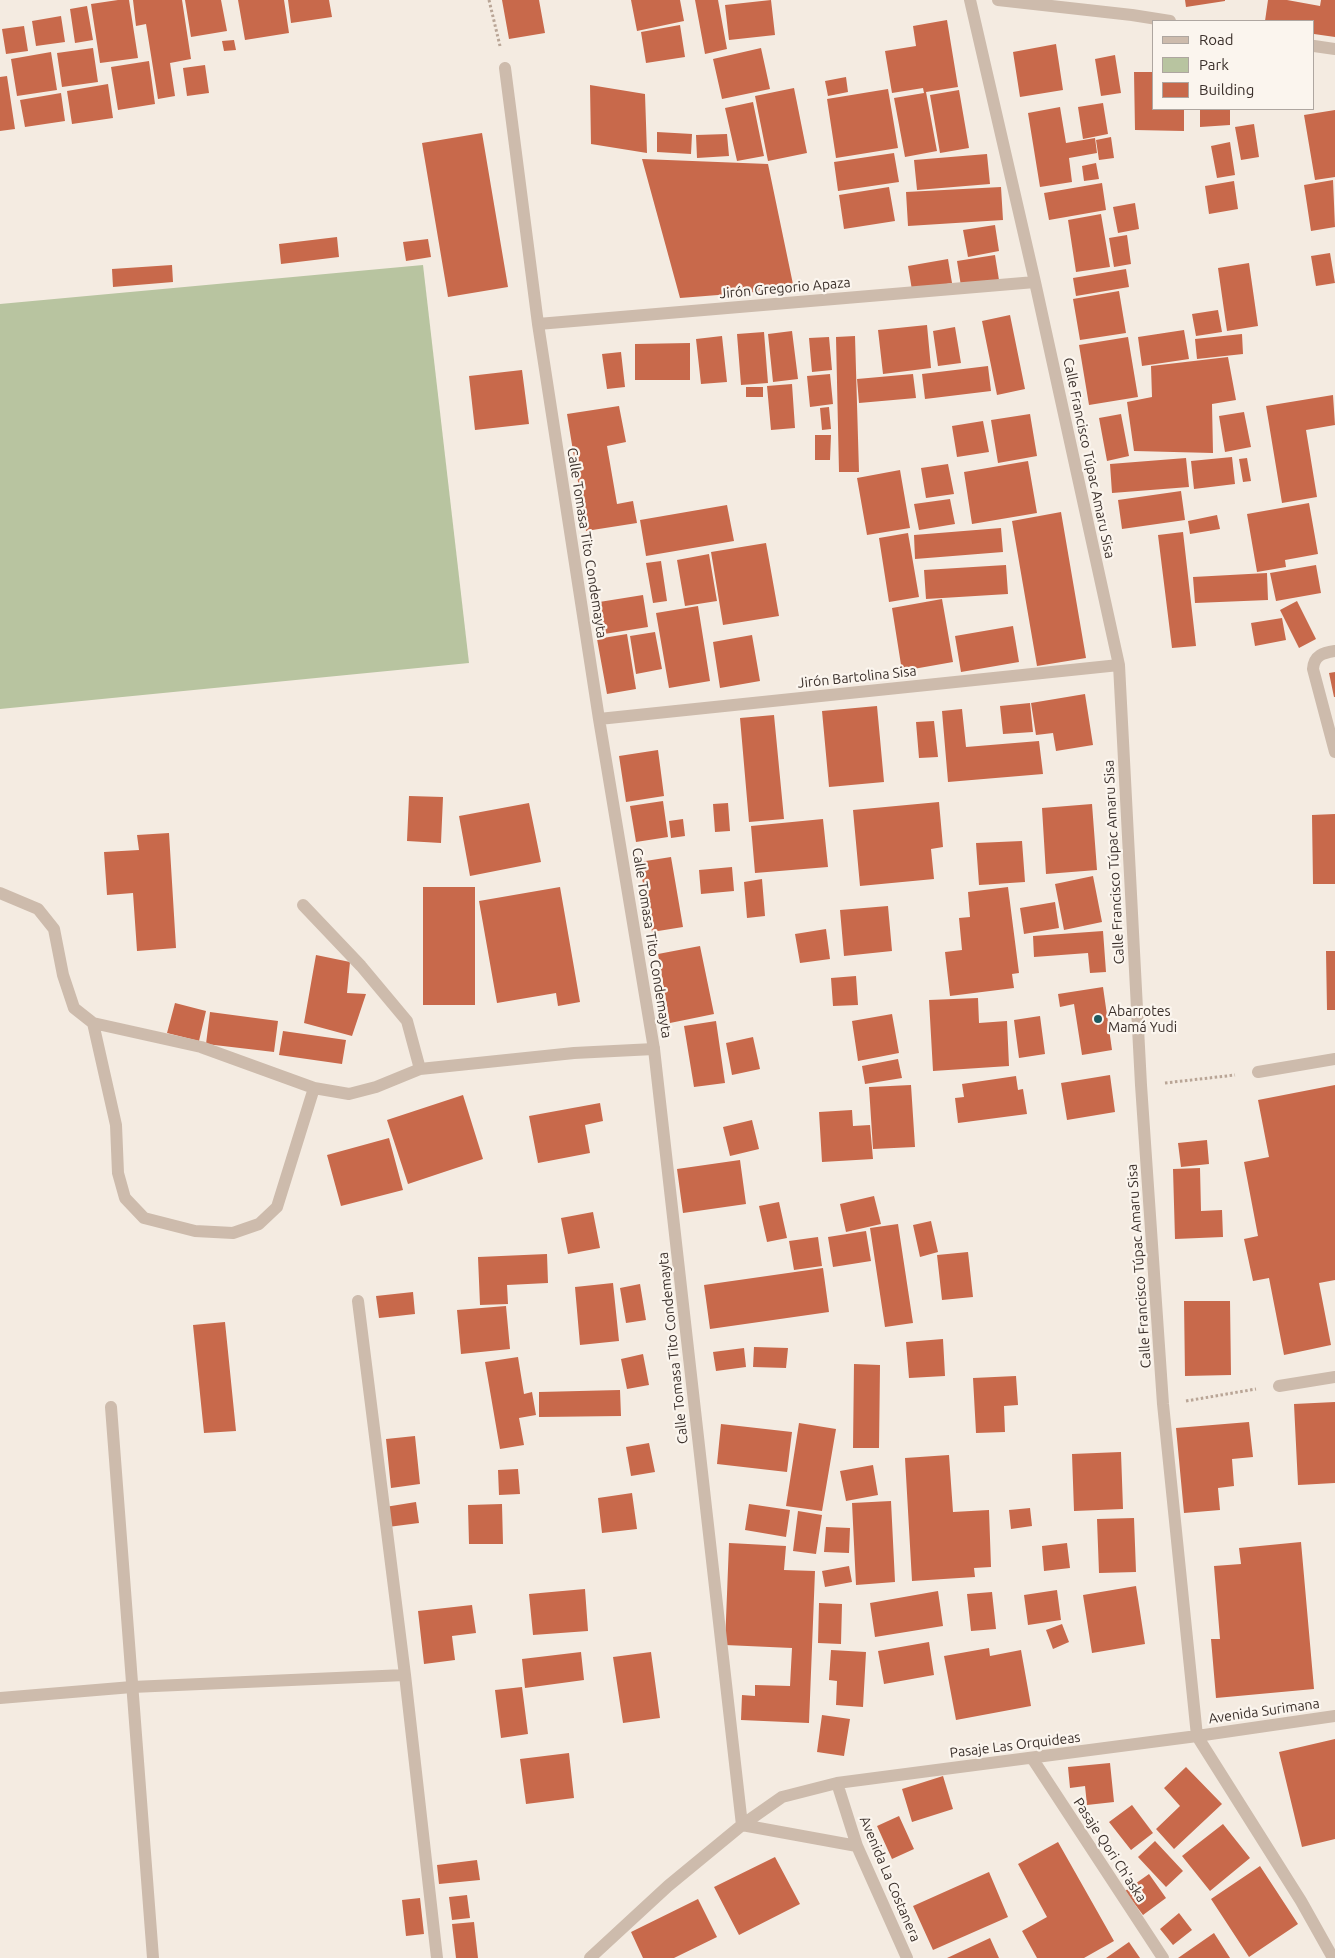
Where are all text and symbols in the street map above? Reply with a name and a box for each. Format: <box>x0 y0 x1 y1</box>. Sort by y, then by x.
legend <box>1152 20 1315 110</box>
text: Road <box>1199 31 1234 48</box>
text: Park <box>1199 56 1229 73</box>
text: Building <box>1199 81 1254 98</box>
street label: Jirón Gregorio Apaza <box>719 274 851 302</box>
street label: Calle Francisco Túpac Amaru Sisa <box>1059 356 1119 560</box>
street label: Calle Tomasa Tito Condemayta <box>564 446 610 640</box>
street label: Jirón Bartolina Sisa <box>797 662 917 692</box>
street label: Calle Francisco Túpac Amaru Sisa <box>1100 759 1128 965</box>
street label: Calle Tomasa Tito Condemayta <box>629 846 675 1040</box>
place label: Abarrotes Mamá Yudi <box>1108 1003 1177 1036</box>
marker: Abarrotes Mamá Yudi <box>1092 1013 1104 1025</box>
street label: Calle Francisco Túpac Amaru Sisa <box>1123 1163 1155 1369</box>
street label: Calle Tomasa Tito Condemayta <box>655 1251 691 1445</box>
street label: Avenida Surimana <box>1207 1695 1321 1727</box>
street label: Pasaje Las Orquideas <box>949 1729 1081 1761</box>
street label: Pasaje Qori Ch'aska <box>1070 1795 1150 1905</box>
street label: Avenida La Costanera <box>856 1814 924 1944</box>

